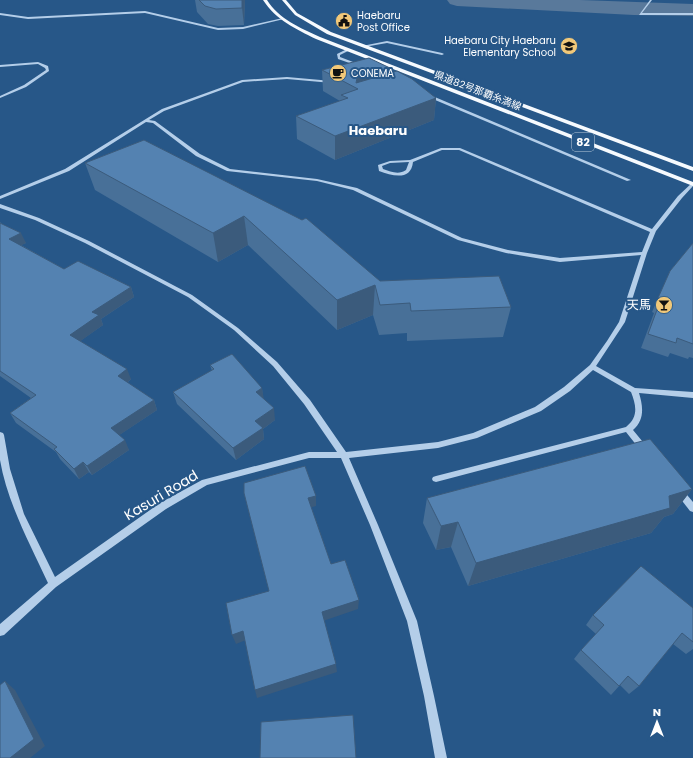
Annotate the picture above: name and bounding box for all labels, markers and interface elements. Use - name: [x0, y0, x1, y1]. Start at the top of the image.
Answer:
- place label: Haebaru Post Office: [357, 8, 410, 35]
- public building icon: Haebaru Post Office: [334, 11, 354, 31]
- place label: Haebaru City Haebaru Elementary School: [444, 33, 556, 60]
- school or university icon: Haebaru City Haebaru Elementary School: [559, 36, 579, 56]
- cafe icon: CONEMA: [328, 63, 348, 83]
- place label: CONEMA: [351, 66, 394, 81]
- street label: 県道82号那覇糸満線: [432, 67, 523, 114]
- district label: Haebaru: [349, 121, 407, 140]
- road number: 82: [572, 133, 594, 151]
- bar icon: 天馬: [654, 295, 674, 315]
- place label: 天馬: [627, 296, 651, 313]
- street label: Kasuri Road: [120, 465, 202, 525]
- north arrow: [637, 702, 677, 742]
- text: N: [653, 704, 661, 720]

